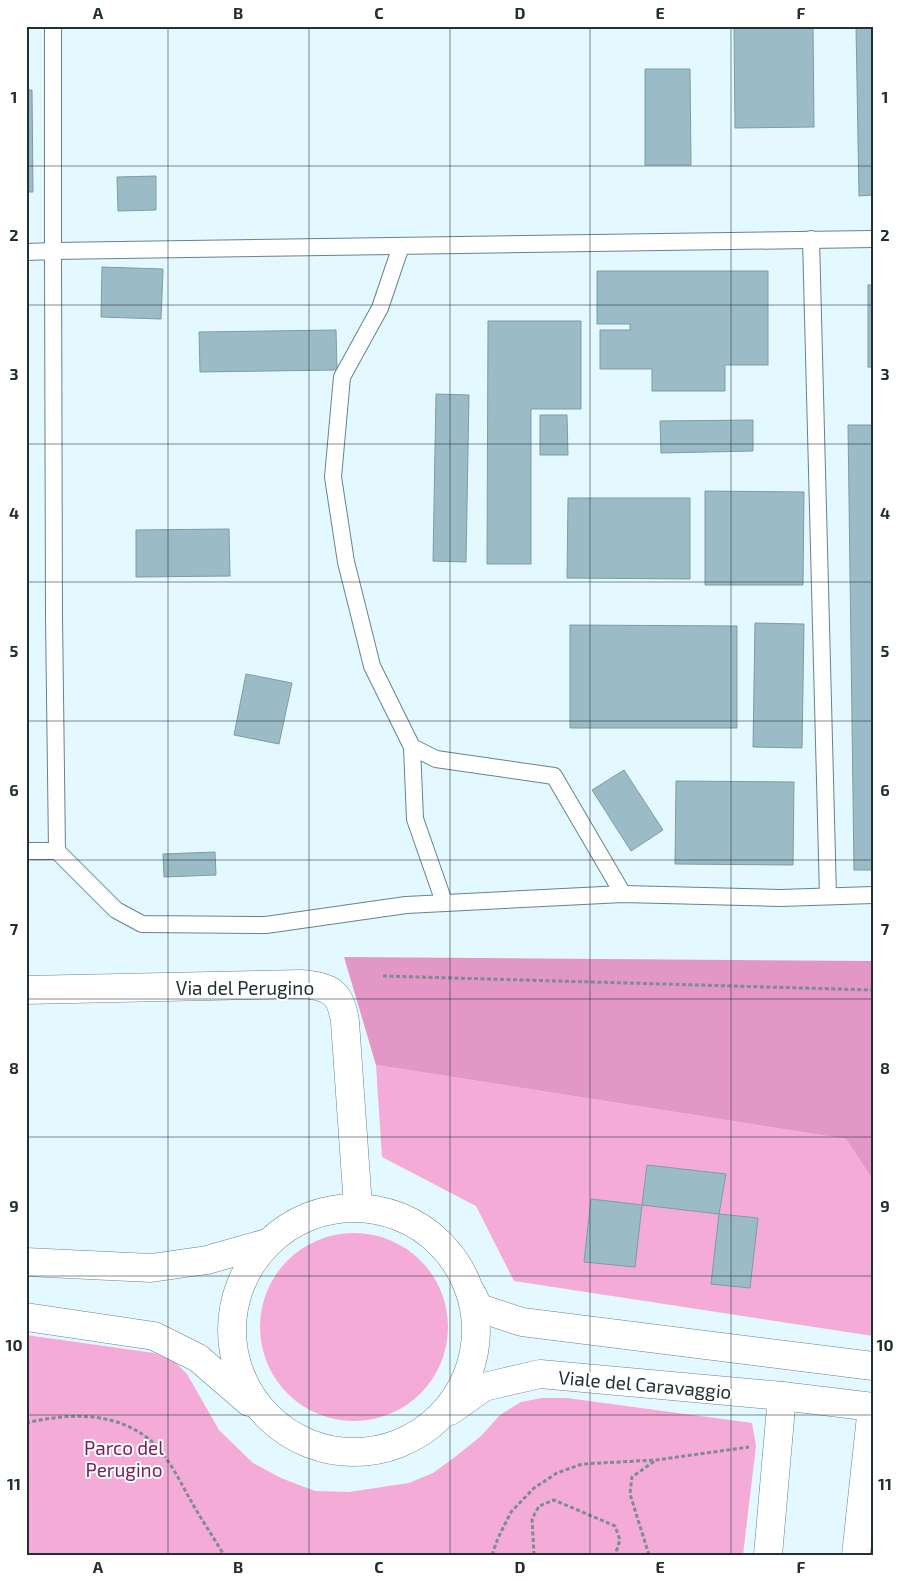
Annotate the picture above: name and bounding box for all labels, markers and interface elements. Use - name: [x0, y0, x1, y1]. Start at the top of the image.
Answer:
- text: A: [93, 3, 104, 22]
- text: B: [233, 3, 243, 22]
- text: C: [374, 3, 384, 22]
- text: D: [515, 3, 526, 22]
- text: E: [655, 3, 665, 22]
- text: F: [797, 3, 806, 22]
- text: 1: [11, 87, 17, 106]
- text: 1: [882, 87, 888, 106]
- text: 2: [9, 225, 19, 244]
- text: 2: [880, 225, 890, 244]
- text: 3: [9, 364, 19, 383]
- text: 3: [880, 364, 890, 383]
- text: 4: [9, 503, 19, 522]
- text: 4: [880, 503, 890, 522]
- text: 5: [10, 641, 19, 660]
- text: 5: [881, 641, 890, 660]
- text: 6: [9, 780, 19, 799]
- text: 6: [880, 780, 890, 799]
- text: 7: [10, 919, 19, 938]
- text: 7: [881, 919, 890, 938]
- street label: Via del Perugino: [176, 976, 314, 999]
- text: 8: [9, 1058, 19, 1077]
- text: 8: [880, 1058, 890, 1077]
- text: 9: [9, 1196, 19, 1215]
- text: 9: [880, 1196, 890, 1215]
- text: 10: [5, 1335, 23, 1354]
- text: 10: [876, 1335, 894, 1354]
- street label: Viale del Caravaggio: [557, 1365, 733, 1403]
- park label: Parco del Perugino: [84, 1436, 164, 1481]
- text: 11: [7, 1474, 21, 1493]
- text: 11: [878, 1474, 892, 1493]
- text: A: [93, 1557, 104, 1576]
- text: B: [233, 1557, 243, 1576]
- text: C: [374, 1557, 384, 1576]
- text: D: [515, 1557, 526, 1576]
- text: E: [655, 1557, 665, 1576]
- text: F: [797, 1557, 806, 1576]

